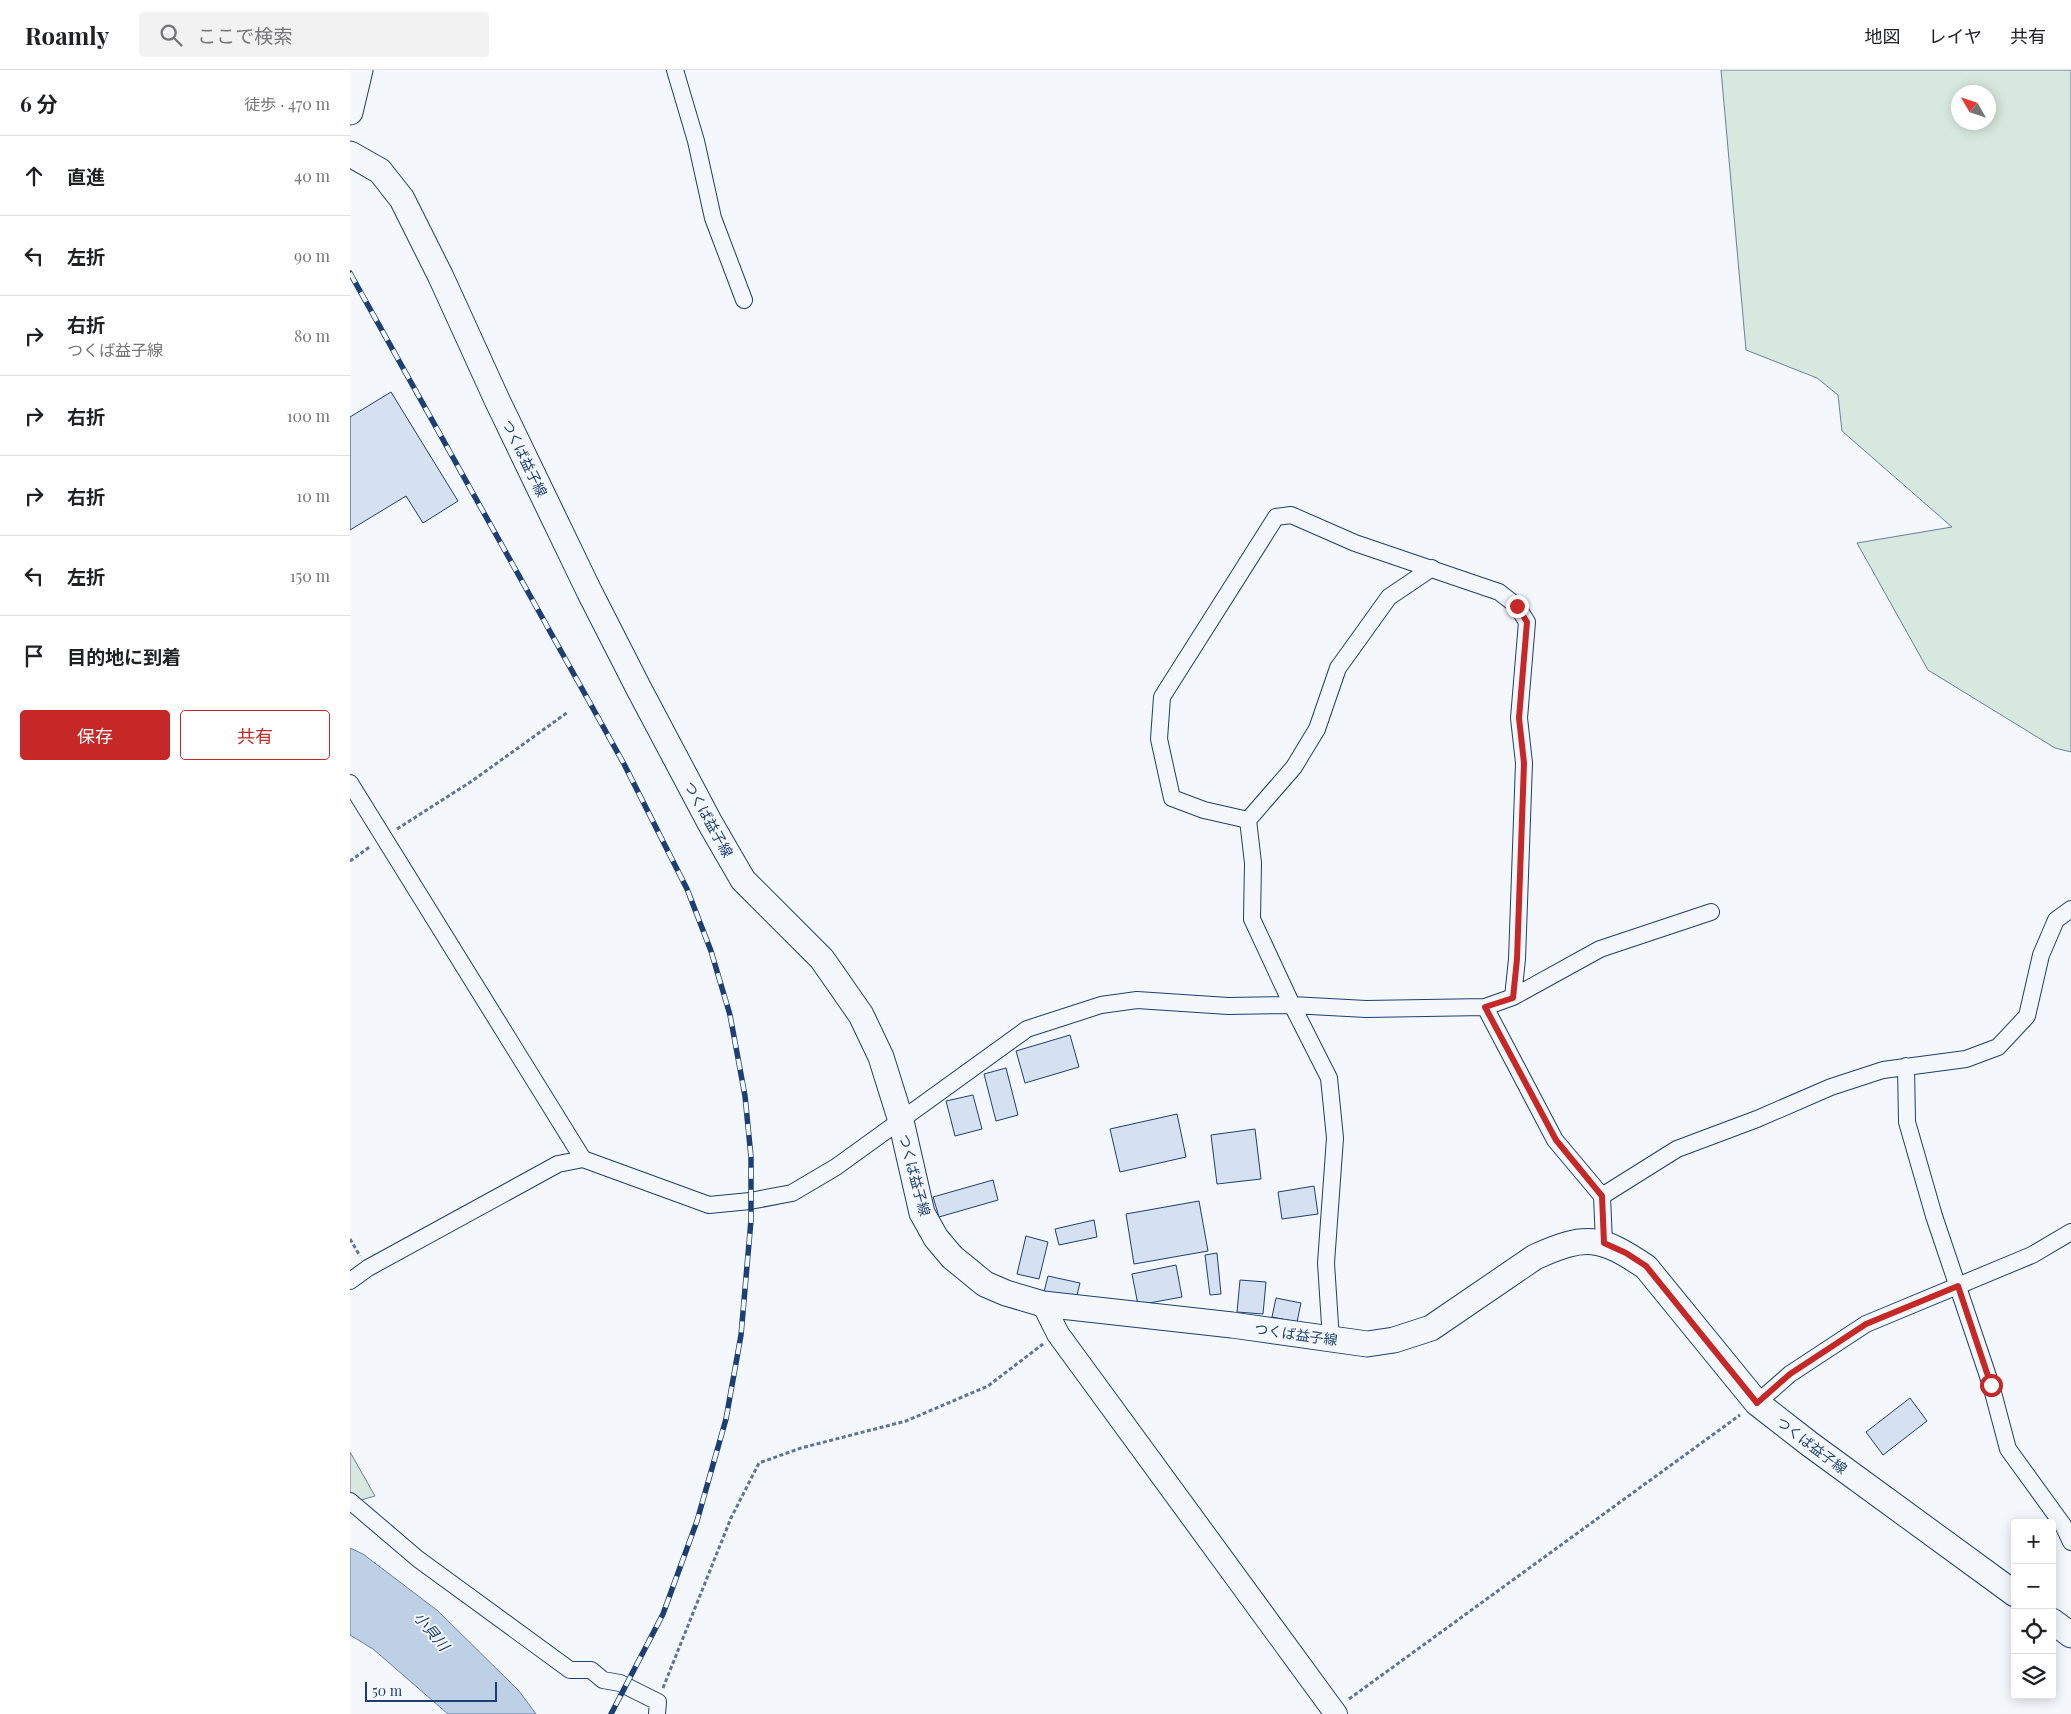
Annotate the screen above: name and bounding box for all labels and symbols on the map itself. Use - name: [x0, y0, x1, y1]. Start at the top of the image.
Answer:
- north arrow: [1951, 85, 1996, 130]
- street label: つくば益子線: [498, 416, 552, 500]
- route end: [1506, 595, 1529, 618]
- street label: つくば益子線: [680, 778, 738, 860]
- street label: つくば益子線: [895, 1132, 935, 1218]
- street label: つくば益子線: [1253, 1319, 1339, 1349]
- route start: [1980, 1374, 2003, 1397]
- street label: つくば益子線: [1773, 1412, 1851, 1478]
- water label: 小貝川: [410, 1607, 455, 1656]
- scale bar: [365, 1679, 498, 1702]

